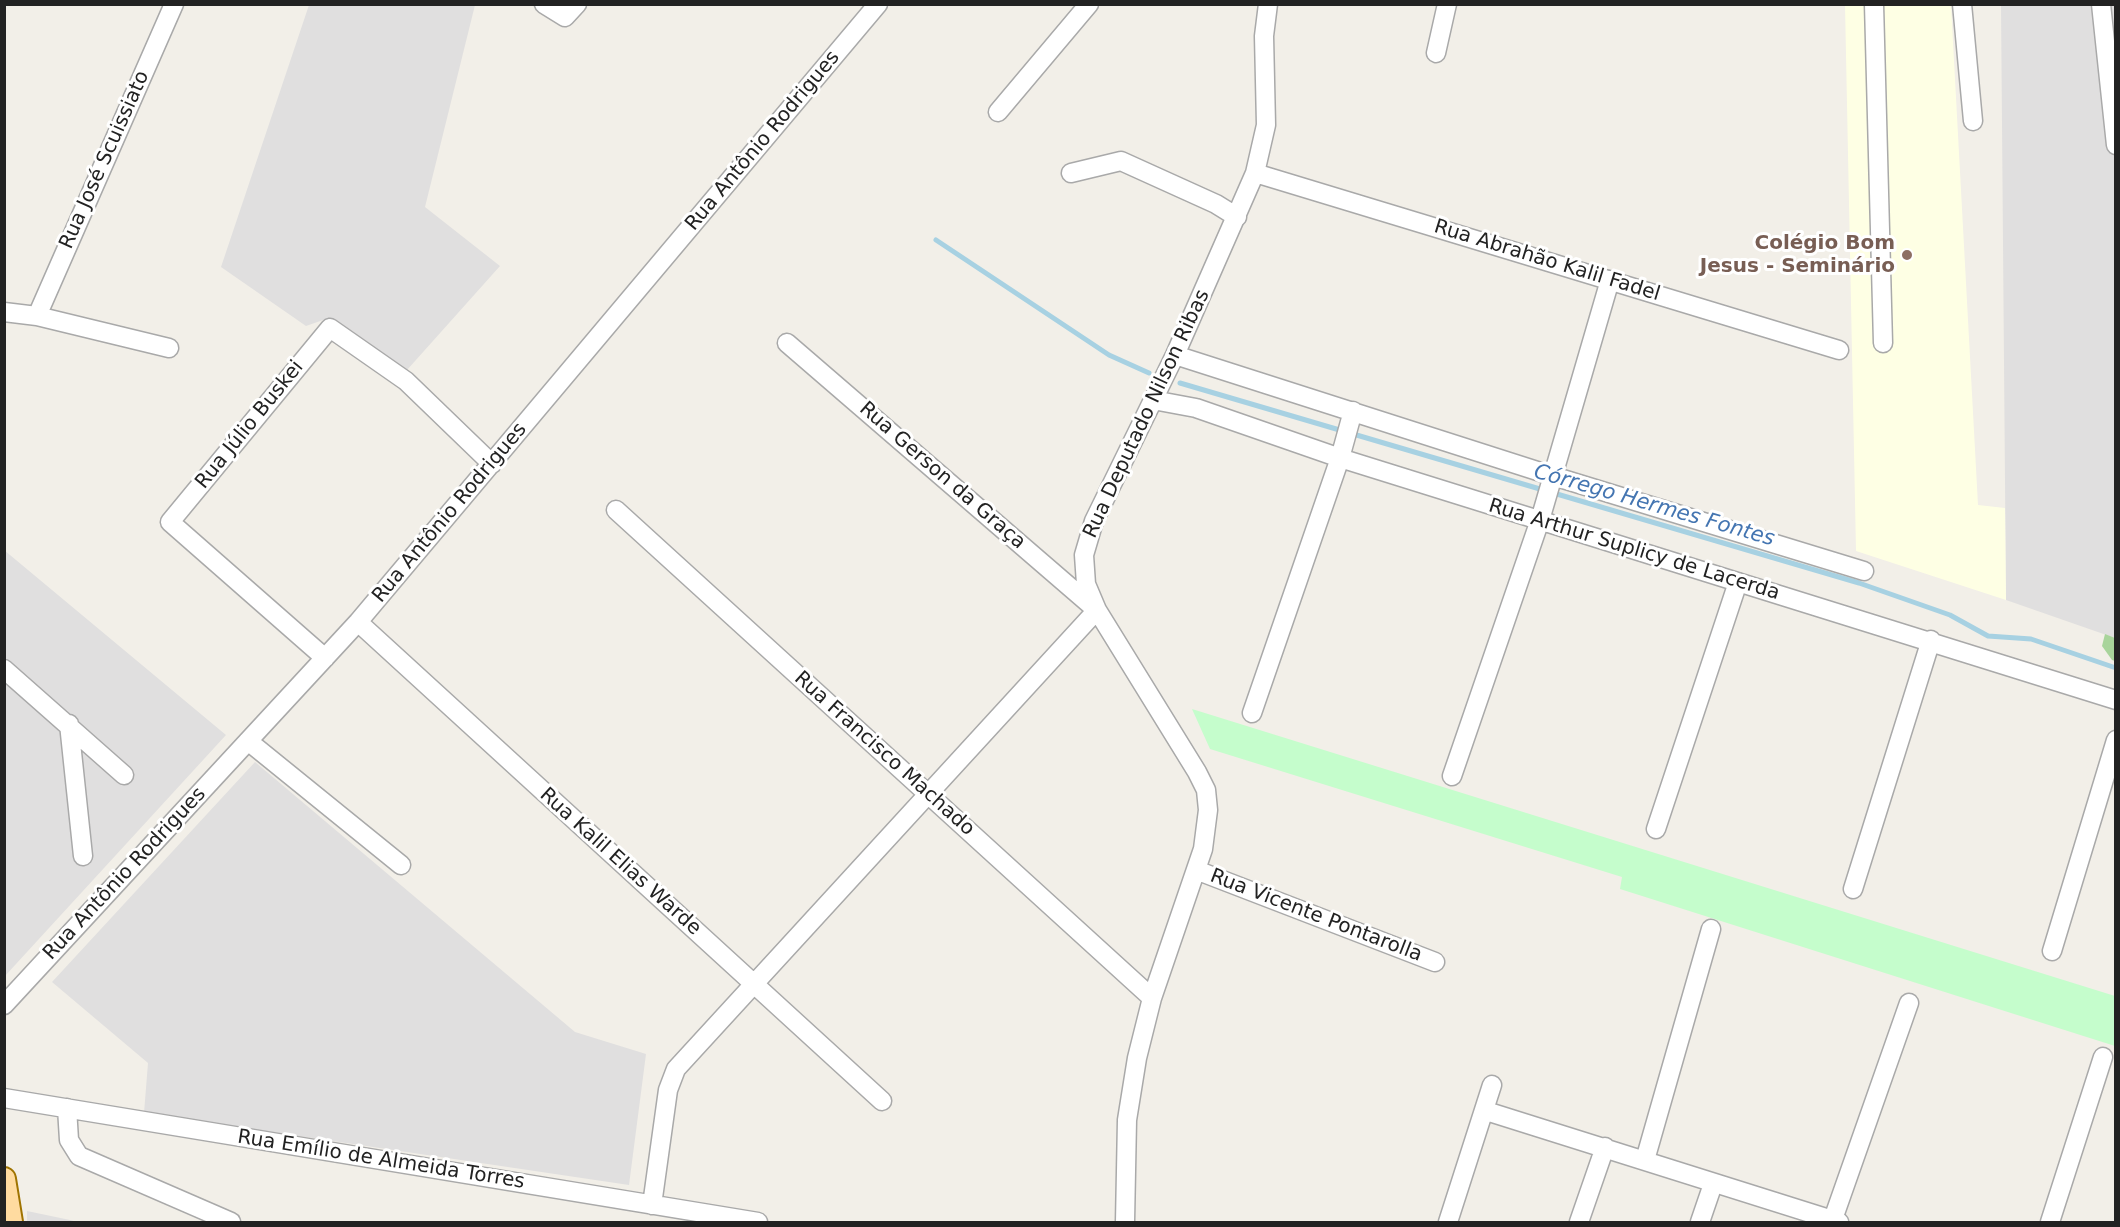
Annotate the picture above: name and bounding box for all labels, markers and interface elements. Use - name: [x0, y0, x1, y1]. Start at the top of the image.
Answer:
- street label: Rua Antônio Rodrigues: [681, 46, 845, 236]
- street label: Rua José Scuissiato: [55, 67, 155, 253]
- street label: Rua Abrahão Kalil Fadel: [1431, 215, 1663, 307]
- place label: Colégio Bom Jesus - Seminário: [1700, 232, 1895, 279]
- marker: Colégio Bom Jesus - Seminário: [1900, 248, 1914, 262]
- street label: Rua Deputado Nilson Ribas: [1079, 286, 1215, 542]
- street label: Rua Júlio Buskei: [191, 356, 309, 494]
- street label: Rua Gerson da Graça: [854, 397, 1030, 555]
- street label: Rua Antônio Rodrigues: [368, 418, 532, 608]
- water label: Córrego Hermes Fontes: [1531, 460, 1777, 552]
- street label: Rua Arthur Suplicy de Lacerda: [1486, 494, 1782, 606]
- street label: Rua Francisco Machado: [789, 667, 979, 841]
- street label: Rua Antônio Rodrigues: [39, 783, 211, 965]
- street label: Rua Kalil Elias Warde: [534, 783, 706, 941]
- street label: Rua Vicente Pontarolla: [1207, 864, 1425, 968]
- street label: Rua Emílio de Almeida Torres: [236, 1125, 526, 1195]

